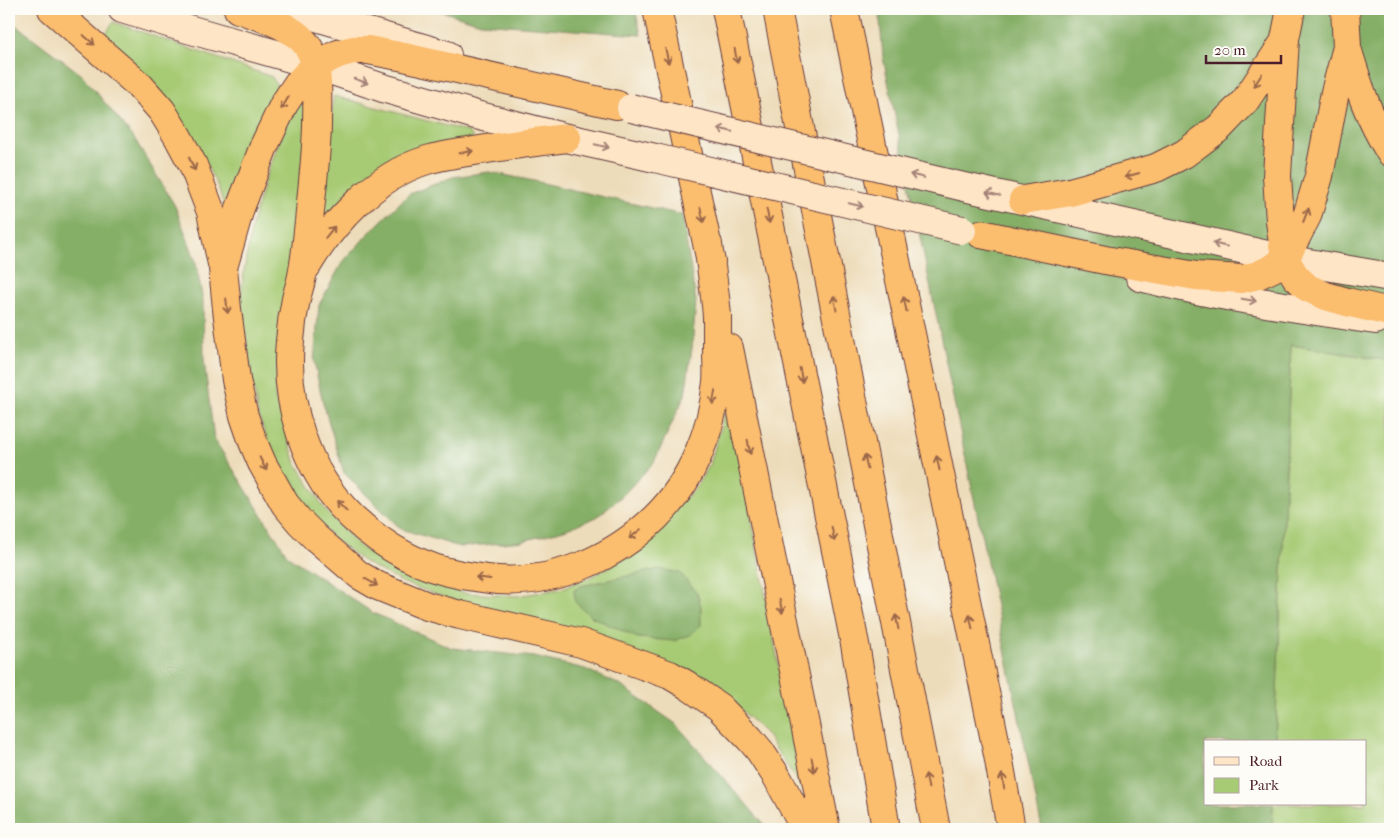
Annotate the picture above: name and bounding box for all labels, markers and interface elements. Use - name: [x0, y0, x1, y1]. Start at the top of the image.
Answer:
- scale bar: [1206, 32, 1282, 64]
- one-way arrow: [82, 35, 95, 46]
- text: 20 m: [1214, 41, 1246, 59]
- one-way arrow: [663, 48, 673, 64]
- one-way arrow: [732, 48, 742, 64]
- one-way arrow: [1253, 73, 1264, 87]
- one-way arrow: [353, 76, 369, 86]
- one-way arrow: [280, 96, 290, 110]
- one-way arrow: [717, 125, 733, 134]
- one-way arrow: [594, 142, 610, 151]
- one-way arrow: [458, 146, 474, 156]
- one-way arrow: [188, 156, 197, 171]
- one-way arrow: [910, 171, 926, 180]
- one-way arrow: [1124, 171, 1140, 180]
- one-way arrow: [986, 188, 1002, 198]
- one-way arrow: [847, 201, 863, 210]
- one-way arrow: [697, 207, 707, 223]
- one-way arrow: [764, 207, 774, 223]
- one-way arrow: [1302, 208, 1311, 223]
- one-way arrow: [325, 226, 336, 239]
- one-way arrow: [1212, 239, 1228, 249]
- one-way arrow: [829, 295, 839, 311]
- one-way arrow: [1241, 295, 1257, 305]
- one-way arrow: [900, 296, 910, 312]
- one-way arrow: [222, 298, 231, 314]
- one-way arrow: [796, 367, 806, 383]
- one-way arrow: [709, 389, 719, 405]
- one-way arrow: [745, 438, 754, 454]
- one-way arrow: [860, 455, 870, 471]
- one-way arrow: [933, 455, 942, 471]
- one-way arrow: [258, 456, 268, 471]
- one-way arrow: [336, 500, 348, 513]
- one-way arrow: [829, 526, 838, 542]
- one-way arrow: [629, 529, 642, 540]
- one-way arrow: [476, 573, 492, 583]
- one-way arrow: [363, 577, 378, 587]
- one-way arrow: [777, 597, 786, 613]
- one-way arrow: [891, 614, 901, 630]
- one-way arrow: [966, 614, 975, 630]
- legend: [1204, 740, 1366, 806]
- text: Road: [1249, 752, 1283, 770]
- one-way arrow: [809, 757, 819, 773]
- one-way arrow: [922, 774, 931, 790]
- one-way arrow: [997, 774, 1007, 790]
- text: Park: [1249, 776, 1279, 794]

